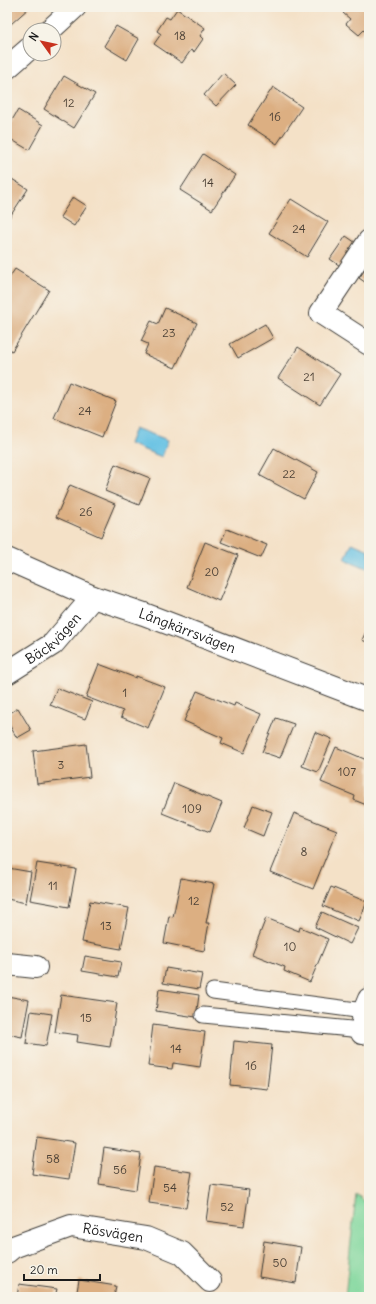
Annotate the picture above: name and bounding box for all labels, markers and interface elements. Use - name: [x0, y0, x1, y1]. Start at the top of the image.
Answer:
- north arrow: [22, 22, 62, 62]
- house number: 18: [174, 28, 186, 43]
- text: N: [26, 30, 42, 44]
- house number: 12: [63, 95, 75, 110]
- house number: 16: [269, 109, 281, 124]
- house number: 14: [202, 175, 214, 190]
- house number: 24: [292, 221, 306, 236]
- house number: 23: [162, 325, 176, 340]
- house number: 21: [303, 369, 315, 384]
- house number: 24: [78, 403, 92, 418]
- house number: 22: [282, 466, 296, 481]
- house number: 26: [79, 504, 93, 519]
- house number: 20: [205, 564, 219, 579]
- street label: Långkärrsvägen: [136, 604, 238, 657]
- street label: Bäckvägen: [22, 609, 85, 668]
- house number: 1: [123, 685, 127, 700]
- house number: 3: [58, 757, 65, 772]
- house number: 107: [338, 764, 356, 779]
- house number: 109: [182, 801, 202, 816]
- house number: 8: [301, 844, 308, 859]
- house number: 11: [48, 878, 58, 893]
- house number: 12: [188, 893, 200, 908]
- house number: 13: [100, 918, 112, 933]
- house number: 10: [284, 939, 296, 954]
- house number: 15: [80, 1010, 92, 1025]
- house number: 14: [170, 1041, 182, 1056]
- house number: 16: [245, 1058, 257, 1073]
- house number: 58: [46, 1151, 60, 1166]
- house number: 56: [113, 1162, 127, 1177]
- house number: 54: [163, 1180, 177, 1195]
- house number: 52: [220, 1199, 234, 1214]
- street label: Rösvägen: [81, 1219, 145, 1246]
- house number: 50: [273, 1255, 288, 1270]
- scale bar: [24, 1256, 100, 1282]
- text: 20 m: [30, 1262, 58, 1277]

